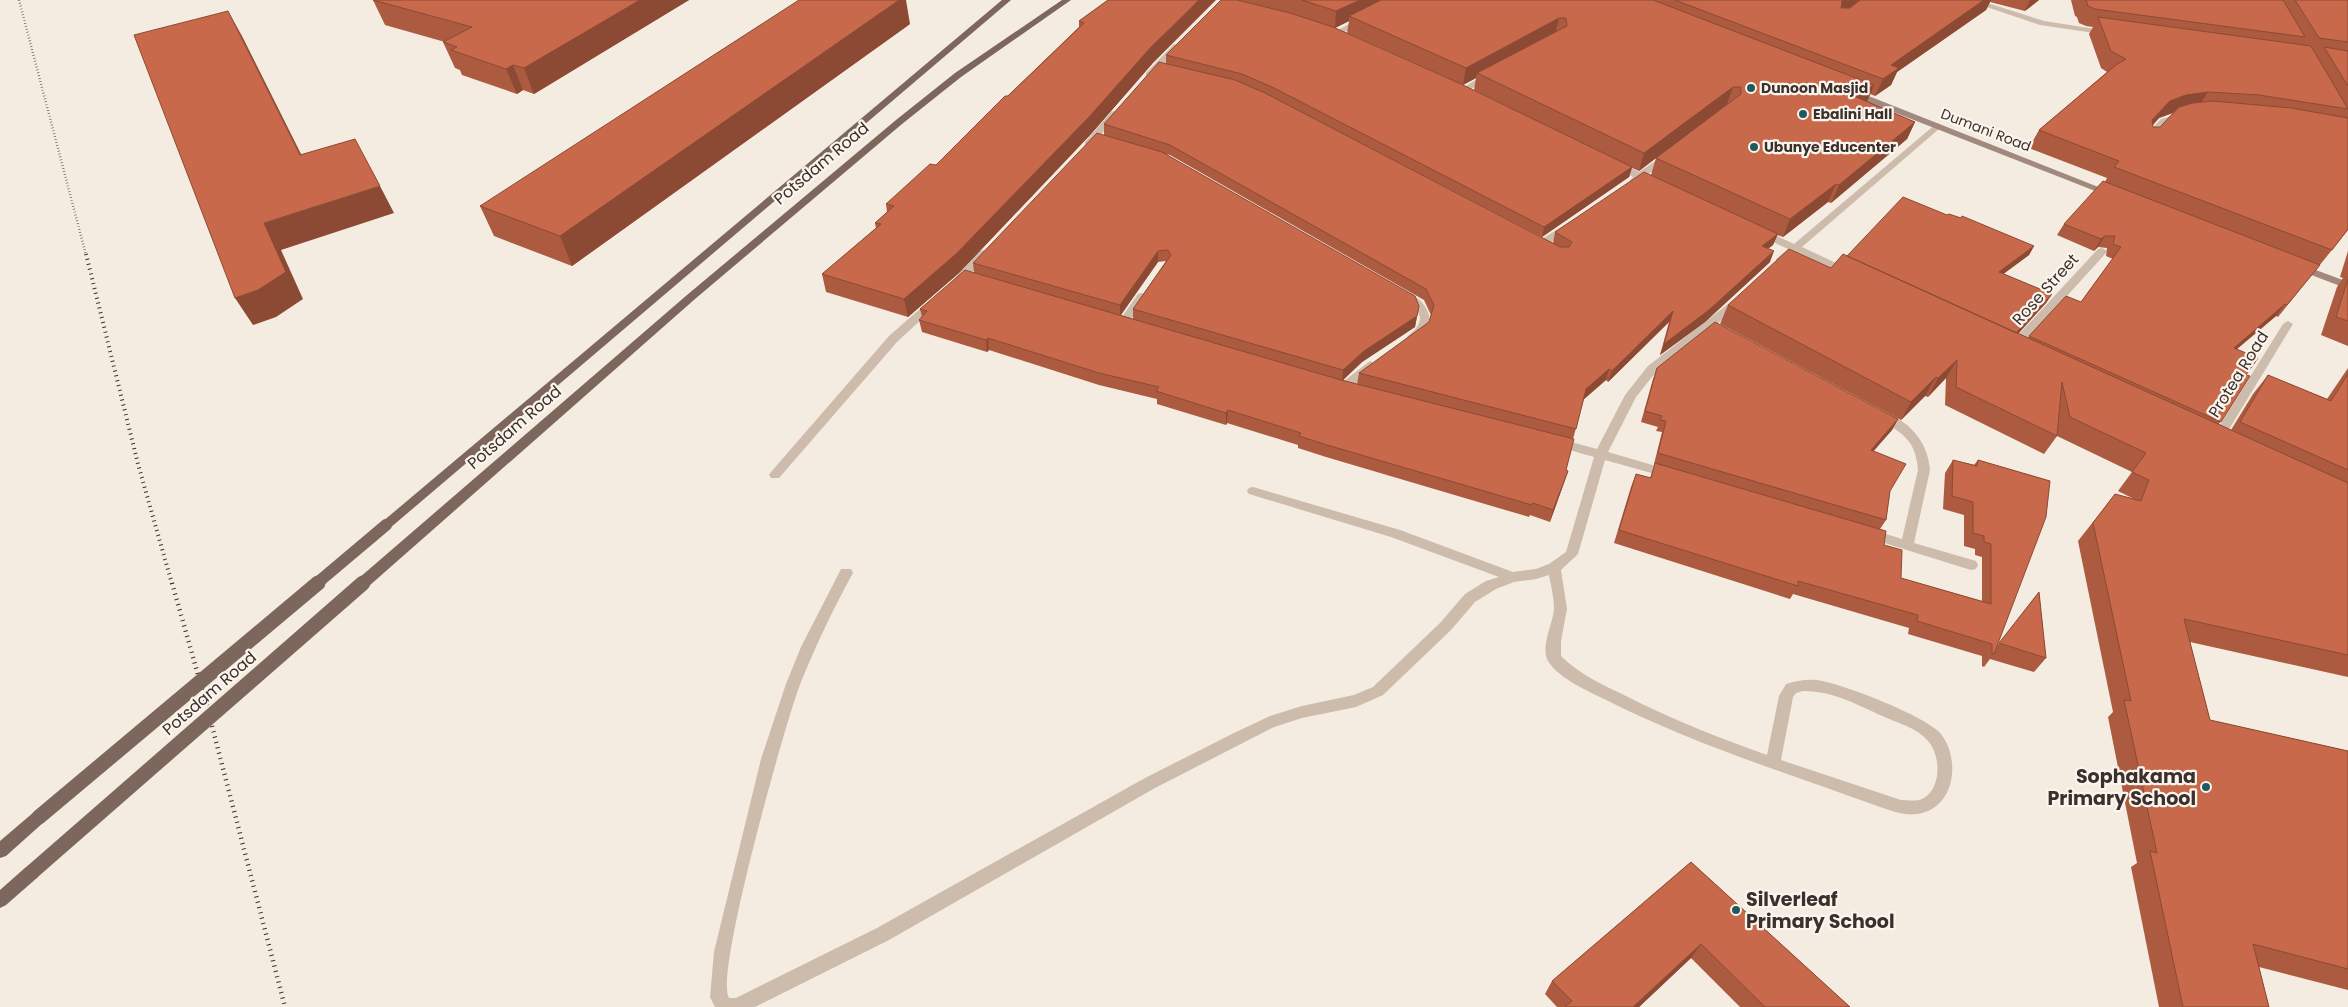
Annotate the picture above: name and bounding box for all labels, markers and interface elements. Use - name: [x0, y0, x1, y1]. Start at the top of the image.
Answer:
- place label: Dunoon Masjid: [1761, 78, 1868, 98]
- marker: Dunoon Masjid: [1745, 82, 1757, 94]
- place label: Ebalini Hall: [1813, 104, 1892, 124]
- street label: Dumani Road: [1938, 104, 2034, 156]
- marker: Ebalini Hall: [1797, 108, 1809, 120]
- street label: Potsdam Road: [769, 117, 874, 210]
- place label: Ubunye Educenter: [1764, 137, 1896, 157]
- marker: Ubunye Educenter: [1748, 141, 1760, 153]
- street label: Rose Street: [2007, 248, 2084, 330]
- street label: Protea Road: [2203, 327, 2274, 422]
- street label: Potsdam Road: [462, 380, 566, 475]
- street label: Potsdam Road: [157, 646, 261, 741]
- place label: Sophakama Primary School: [2047, 763, 2196, 812]
- marker: Sophakama Primary School: [2200, 781, 2212, 793]
- place label: Silverleaf Primary School: [1746, 886, 1895, 935]
- marker: Silverleaf Primary School: [1730, 904, 1742, 916]

